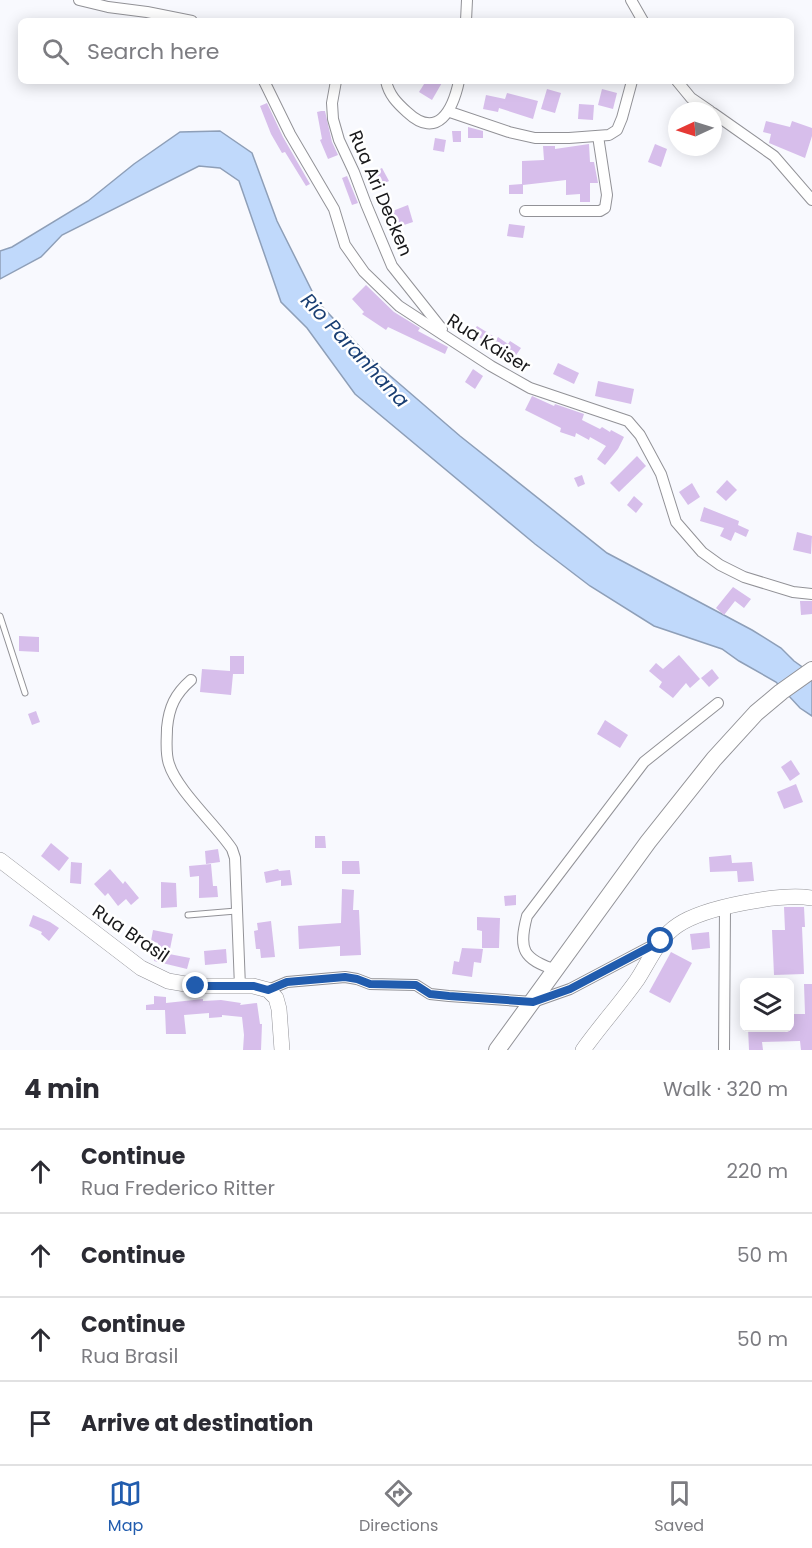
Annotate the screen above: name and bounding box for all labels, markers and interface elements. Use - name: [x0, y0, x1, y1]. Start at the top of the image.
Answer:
- search box: [18, 18, 794, 84]
- icon: search: [39, 35, 72, 68]
- text: Search here: [87, 36, 220, 67]
- north arrow: [668, 102, 722, 156]
- street label: Rua Ari Decken: [343, 126, 419, 260]
- water label: Rio Paranhana: [295, 287, 415, 413]
- street label: Rua Kaiser: [442, 307, 536, 379]
- street label: Rua Brasil: [88, 898, 174, 968]
- route start: [647, 927, 673, 953]
- route end: [182, 972, 208, 998]
- map controls: [740, 978, 794, 1032]
- button: layers: [740, 978, 794, 1032]
- text: 4 min: [24, 1071, 100, 1107]
- text: Walk · 320 m: [663, 1075, 788, 1103]
- text: Continue: [81, 1141, 185, 1172]
- icon: ahead: [24, 1155, 57, 1188]
- text: 220 m: [727, 1157, 788, 1185]
- text: Rua Frederico Ritter: [81, 1174, 275, 1202]
- icon: ahead: [24, 1239, 57, 1272]
- text: Continue: [81, 1240, 185, 1271]
- text: 50 m: [737, 1241, 788, 1269]
- text: Continue: [81, 1309, 185, 1340]
- icon: ahead: [24, 1323, 57, 1356]
- text: 50 m: [737, 1325, 788, 1353]
- text: Rua Brasil: [81, 1342, 178, 1370]
- icon: arrive: [24, 1407, 57, 1440]
- text: Arrive at destination: [81, 1408, 313, 1439]
- tab: Map: [108, 1477, 143, 1538]
- tab: Directions: [359, 1477, 438, 1538]
- tab: Saved: [654, 1477, 704, 1538]

